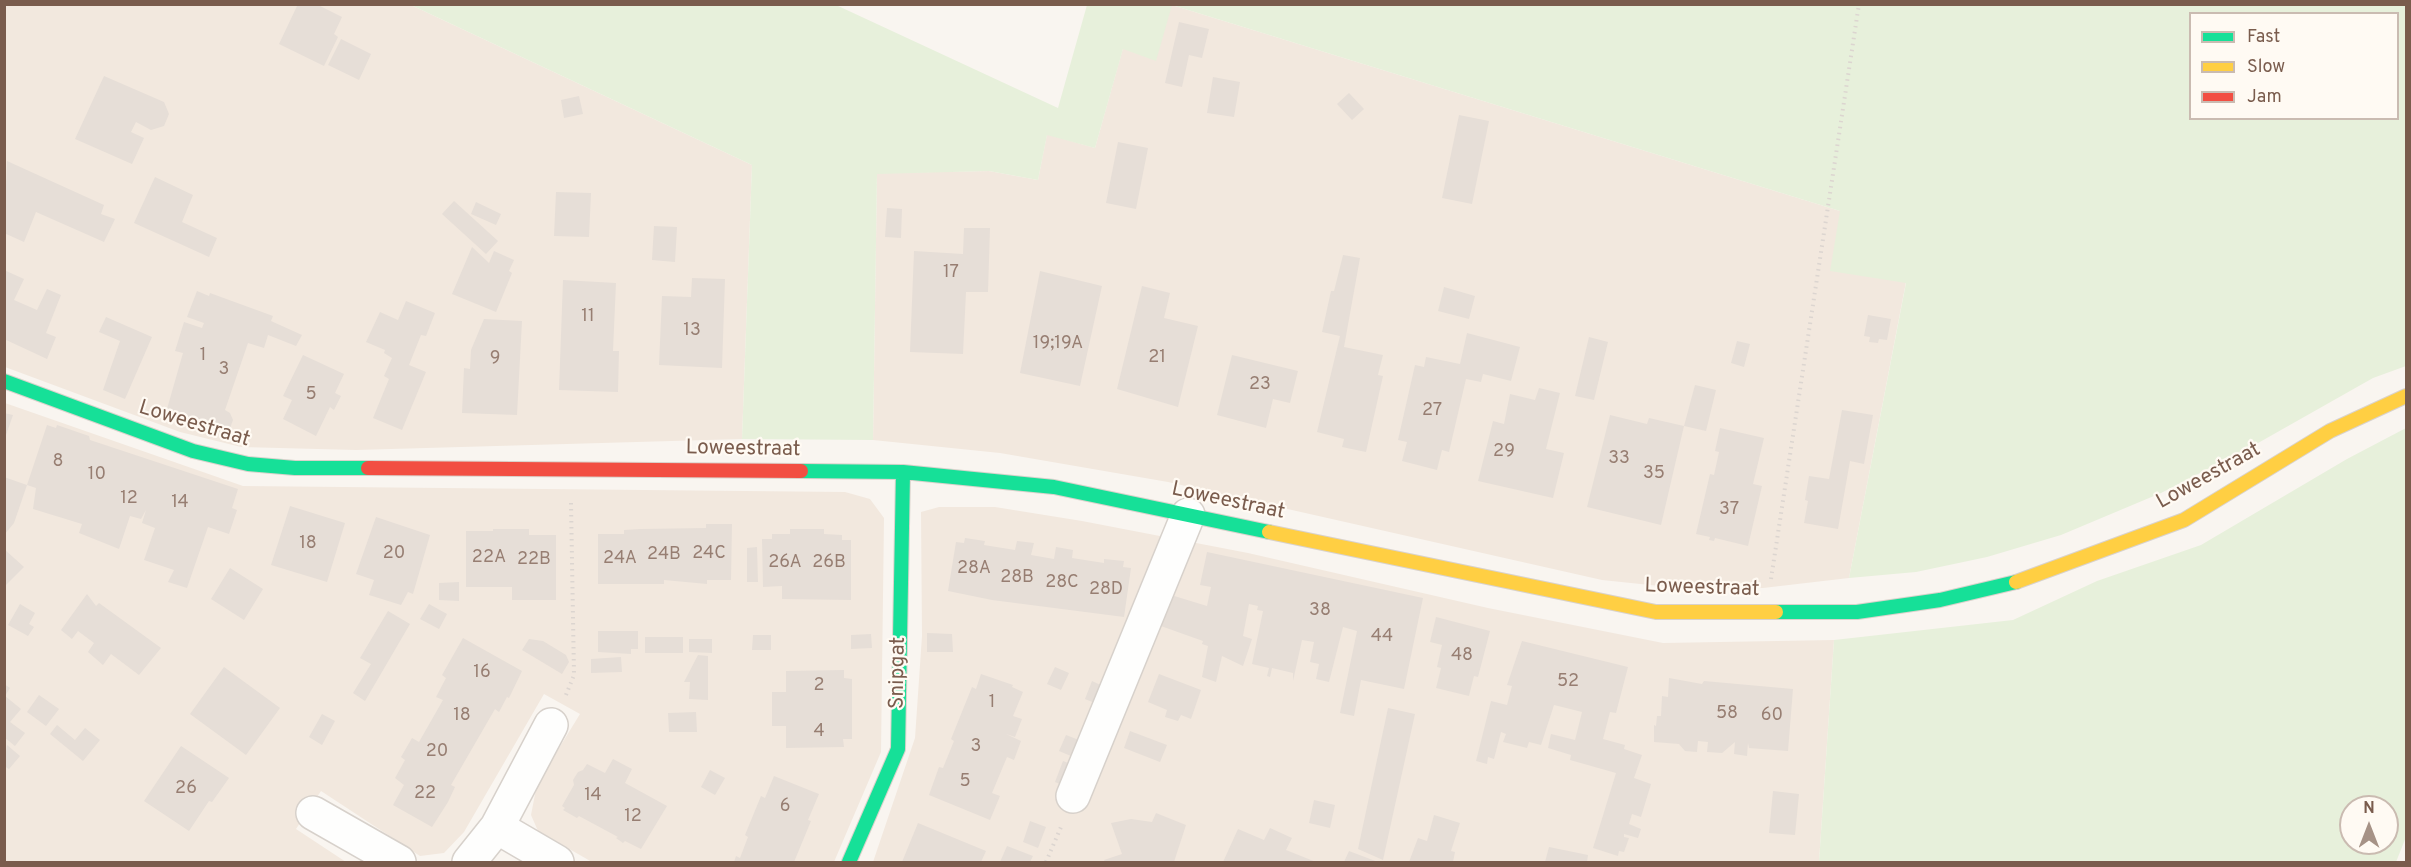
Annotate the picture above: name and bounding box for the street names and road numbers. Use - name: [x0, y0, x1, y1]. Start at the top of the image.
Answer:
- street label: Loweestraat: [135, 396, 253, 454]
- street label: Loweestraat: [685, 436, 801, 464]
- street label: Loweestraat: [2153, 438, 2265, 516]
- street label: Loweestraat: [1169, 478, 1287, 526]
- street label: Loweestraat: [1644, 574, 1760, 604]
- street label: Snipgat: [886, 636, 912, 710]

